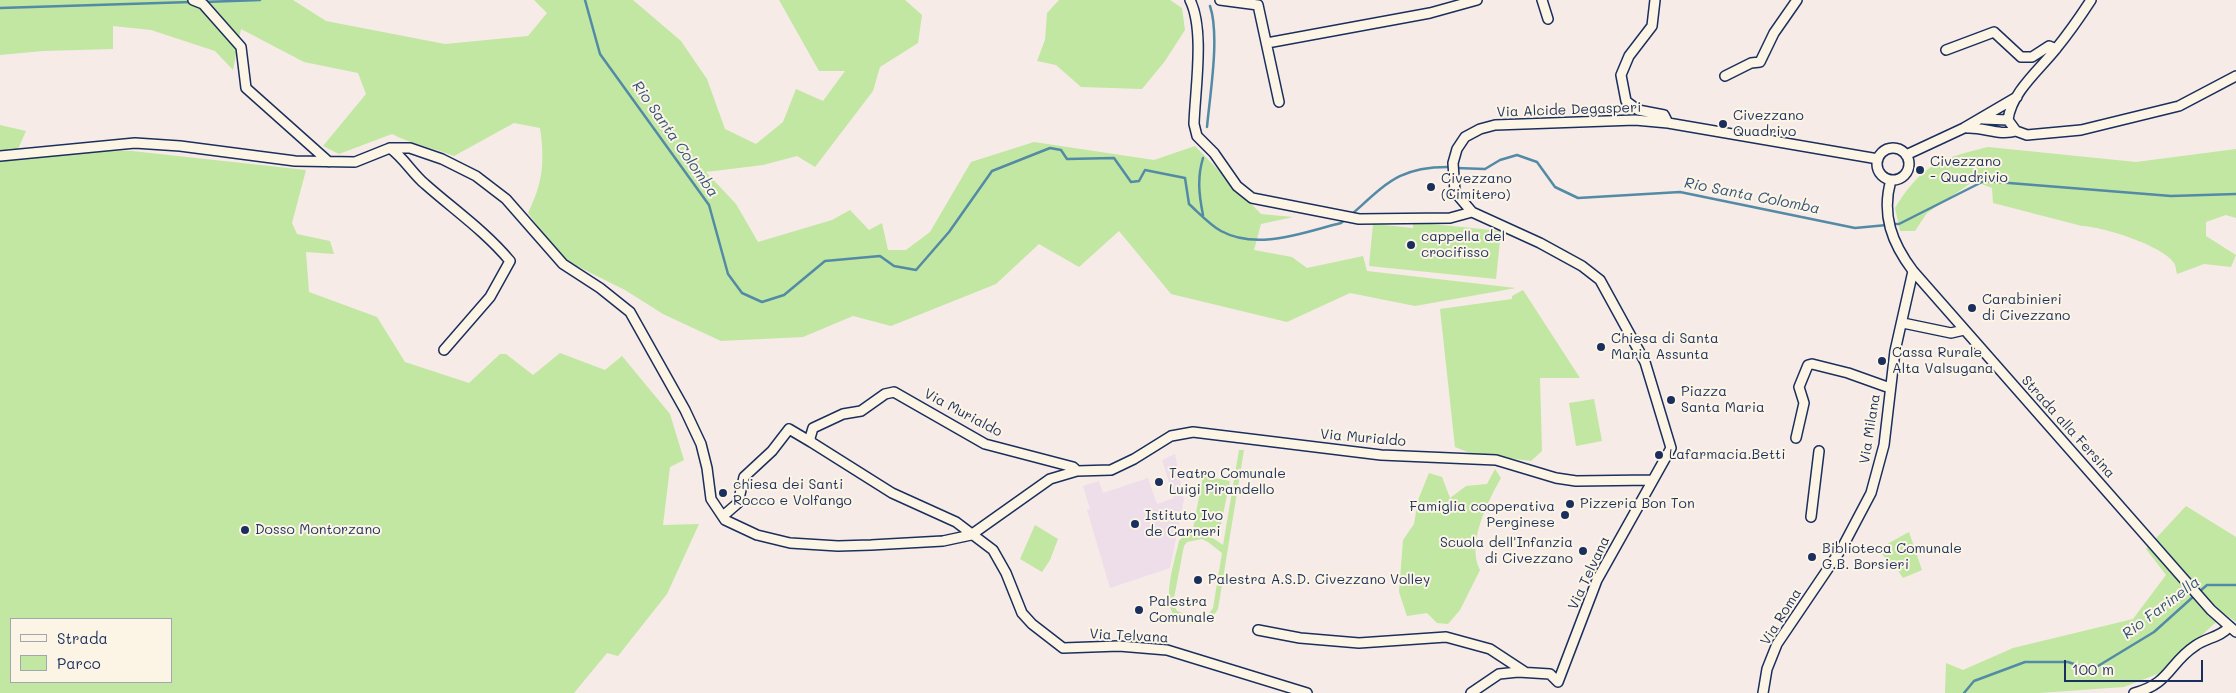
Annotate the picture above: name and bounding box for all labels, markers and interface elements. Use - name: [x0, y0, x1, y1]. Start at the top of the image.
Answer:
- water label: Rio Santa Colomba: [628, 77, 722, 201]
- street label: Via Alcide Degasperi: [1496, 99, 1642, 121]
- place label: Civezzano Quadrivo: [1733, 108, 1804, 140]
- marker: Civezzano Quadrivo: [1717, 118, 1729, 130]
- place label: Civezzano - Quadrivio: [1930, 154, 2008, 186]
- marker: Civezzano - Quadrivio: [1914, 164, 1926, 176]
- place label: Civezzano (Cimitero): [1441, 171, 1512, 203]
- water label: Rio Santa Colomba: [1683, 174, 1821, 218]
- marker: Civezzano (Cimitero): [1425, 181, 1437, 193]
- place label: cappella del crocifisso: [1421, 229, 1505, 262]
- marker: cappella del crocifisso: [1405, 239, 1417, 251]
- place label: Carabinieri di Civezzano: [1982, 292, 2070, 324]
- marker: Carabinieri di Civezzano: [1966, 302, 1978, 314]
- place label: Chiesa di Santa Maria Assunta: [1611, 331, 1719, 364]
- marker: Chiesa di Santa Maria Assunta: [1595, 341, 1607, 353]
- place label: Cassa Rurale Alta Valsugana: [1892, 345, 1994, 378]
- marker: Cassa Rurale Alta Valsugana: [1876, 355, 1888, 367]
- street label: Strada alla Fersina: [2018, 372, 2118, 482]
- place label: Piazza Santa Maria: [1681, 384, 1765, 417]
- street label: Via Murialdo: [921, 385, 1005, 441]
- street label: Via Milana: [1856, 393, 1884, 465]
- marker: Piazza Santa Maria: [1665, 394, 1677, 406]
- street label: Via Murialdo: [1319, 426, 1407, 450]
- place label: Lafarmacia.Betti: [1669, 447, 1786, 463]
- marker: Lafarmacia.Betti: [1653, 449, 1665, 461]
- place label: Teatro Comunale Luigi Pirandello: [1169, 466, 1286, 498]
- marker: Teatro Comunale Luigi Pirandello: [1153, 476, 1165, 488]
- place label: chiesa dei Santi Rocco e Volfango: [733, 477, 852, 510]
- marker: chiesa dei Santi Rocco e Volfango: [717, 487, 729, 499]
- place label: Pizzeria Bon Ton: [1580, 496, 1695, 512]
- marker: Pizzeria Bon Ton: [1564, 498, 1576, 510]
- place label: Famiglia cooperativa Perginese: [1409, 499, 1555, 532]
- place label: Istituto Ivo de Carneri: [1145, 508, 1223, 540]
- marker: Famiglia cooperativa Perginese: [1559, 509, 1571, 521]
- marker: Istituto Ivo de Carneri: [1129, 518, 1141, 530]
- place label: Dosso Montorzano: [255, 522, 381, 538]
- marker: Dosso Montorzano: [239, 524, 251, 536]
- street label: Via Telvana: [1565, 534, 1613, 612]
- place label: Scuola dell'Infanzia di Civezzano: [1440, 535, 1573, 568]
- place label: Biblioteca Comunale G.B. Borsieri: [1822, 541, 1962, 574]
- marker: Scuola dell'Infanzia di Civezzano: [1577, 545, 1589, 557]
- marker: Biblioteca Comunale G.B. Borsieri: [1806, 551, 1818, 563]
- place label: Palestra A.S.D. Civezzano Volley: [1208, 572, 1430, 588]
- water label: Rio Farinella: [2119, 573, 2203, 643]
- marker: Palestra A.S.D. Civezzano Volley: [1192, 574, 1204, 586]
- street label: Via Roma: [1757, 586, 1805, 648]
- place label: Palestra Comunale: [1149, 594, 1215, 626]
- marker: Palestra Comunale: [1133, 604, 1145, 616]
- legend: [10, 618, 172, 683]
- street label: Via Telvana: [1089, 626, 1169, 646]
- text: Strada: [57, 628, 108, 648]
- scale bar: [2066, 650, 2205, 682]
- text: Parco: [57, 653, 101, 673]
- text: 100 m: [2072, 659, 2114, 679]

